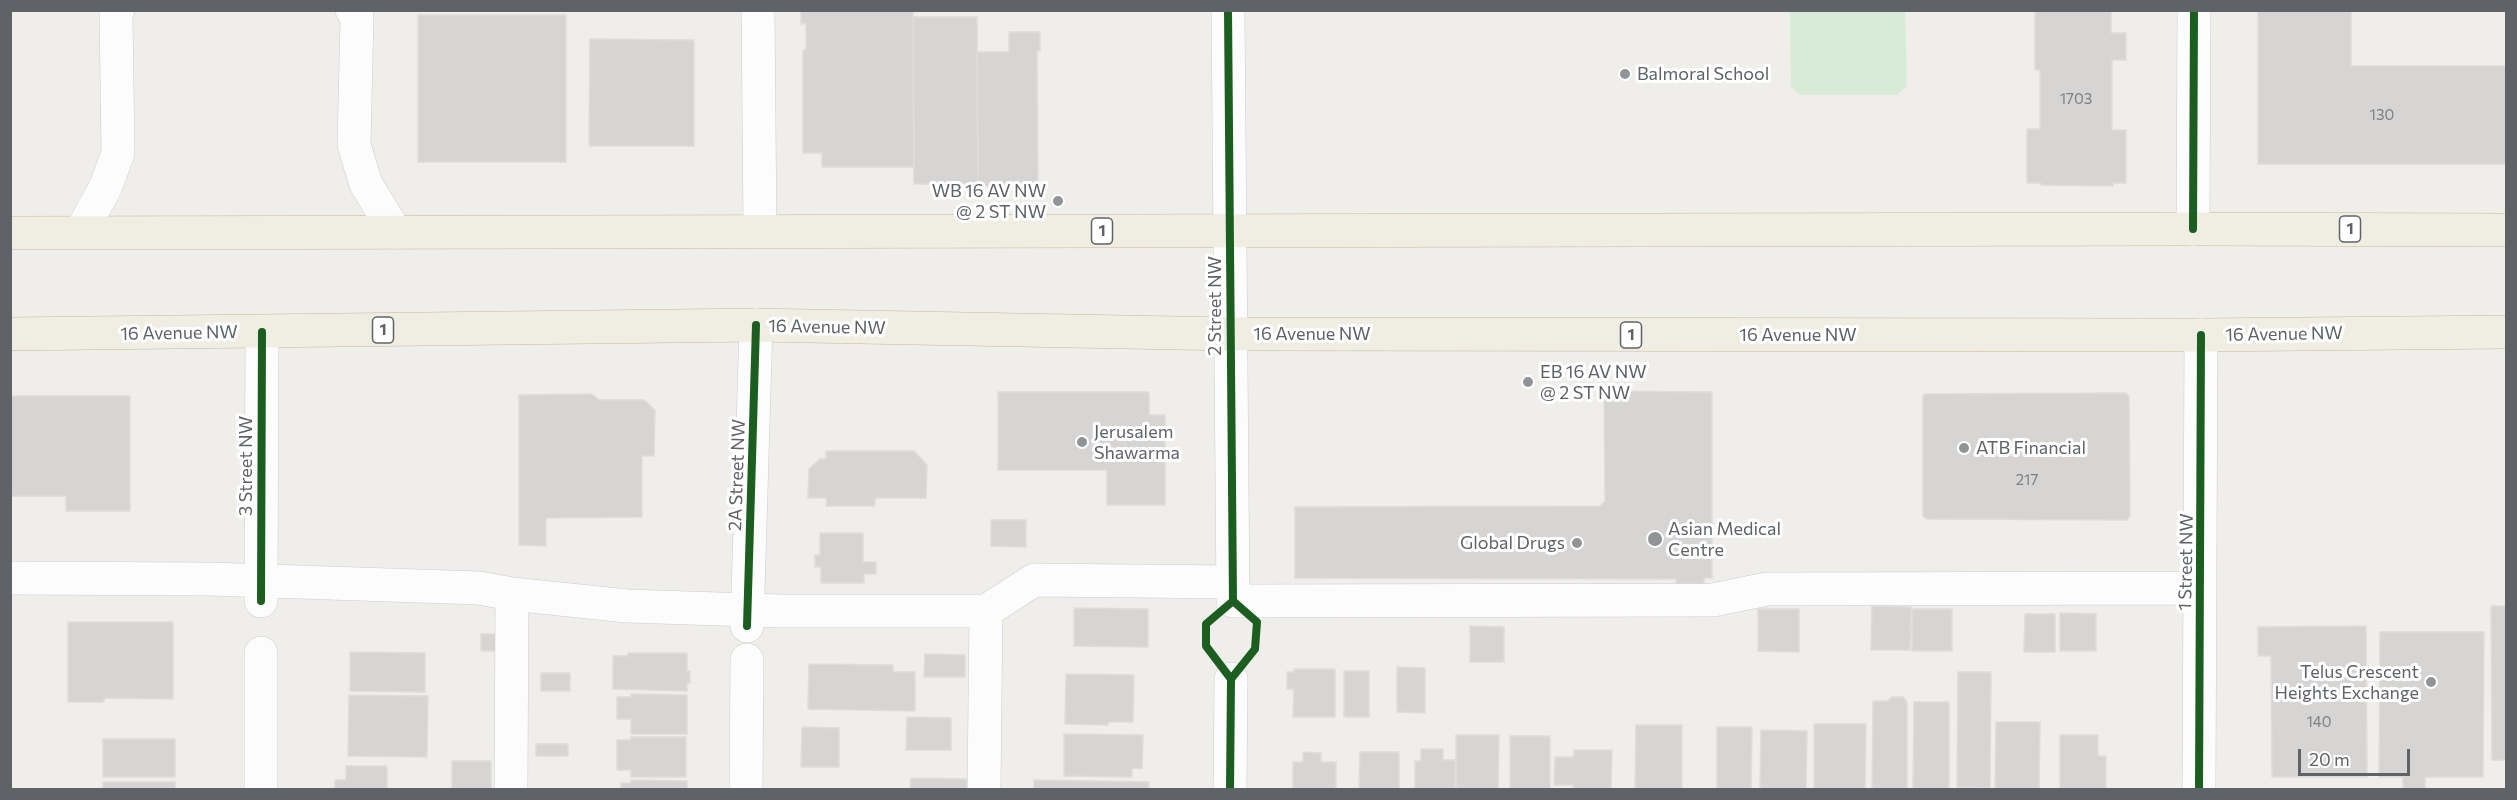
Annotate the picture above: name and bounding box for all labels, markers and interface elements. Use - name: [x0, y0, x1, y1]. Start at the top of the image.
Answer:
- place label: Balmoral School: [1637, 63, 1769, 85]
- marker: Balmoral School: [1618, 67, 1632, 81]
- house number: 1703: [2060, 90, 2092, 108]
- house number: 130: [2370, 106, 2394, 124]
- place label: WB 16 AV NW @ 2 ST NW: [932, 180, 1046, 222]
- marker: WB 16 AV NW @ 2 ST NW: [1051, 194, 1065, 208]
- road number: 1: [2340, 216, 2360, 242]
- road number: 1: [1092, 218, 1112, 244]
- street label: 2 Street NW: [1204, 256, 1226, 356]
- street label: 16 Avenue NW: [768, 315, 886, 339]
- road number: 1: [372, 317, 394, 343]
- street label: 16 Avenue NW: [120, 321, 238, 345]
- road number: 1: [1620, 322, 1642, 348]
- street label: 16 Avenue NW: [2225, 322, 2343, 346]
- street label: 16 Avenue NW: [1253, 323, 1371, 345]
- street label: 16 Avenue NW: [1739, 324, 1857, 346]
- place label: EB 16 AV NW @ 2 ST NW: [1540, 361, 1647, 404]
- marker: EB 16 AV NW @ 2 ST NW: [1521, 375, 1535, 389]
- street label: 3 Street NW: [235, 416, 257, 516]
- street label: 2A Street NW: [724, 419, 750, 531]
- place label: Jerusalem Shawarma: [1094, 421, 1180, 464]
- marker: Jerusalem Shawarma: [1075, 435, 1089, 449]
- place label: ATB Financial: [1976, 437, 2086, 459]
- marker: ATB Financial: [1957, 441, 1971, 455]
- house number: 217: [2016, 471, 2038, 489]
- street label: 1 Street NW: [2174, 513, 2198, 611]
- place label: Asian Medical Centre: [1668, 518, 1781, 560]
- marker: Asian Medical Centre: [1646, 530, 1664, 548]
- place label: Global Drugs: [1460, 532, 1565, 554]
- marker: Global Drugs: [1570, 536, 1584, 550]
- place label: Telus Crescent Heights Exchange: [2274, 661, 2419, 704]
- marker: Telus Crescent Heights Exchange: [2424, 675, 2438, 689]
- house number: 140: [2306, 713, 2332, 731]
- scale bar: [2301, 737, 2414, 775]
- text: 20 m: [2309, 748, 2350, 770]

